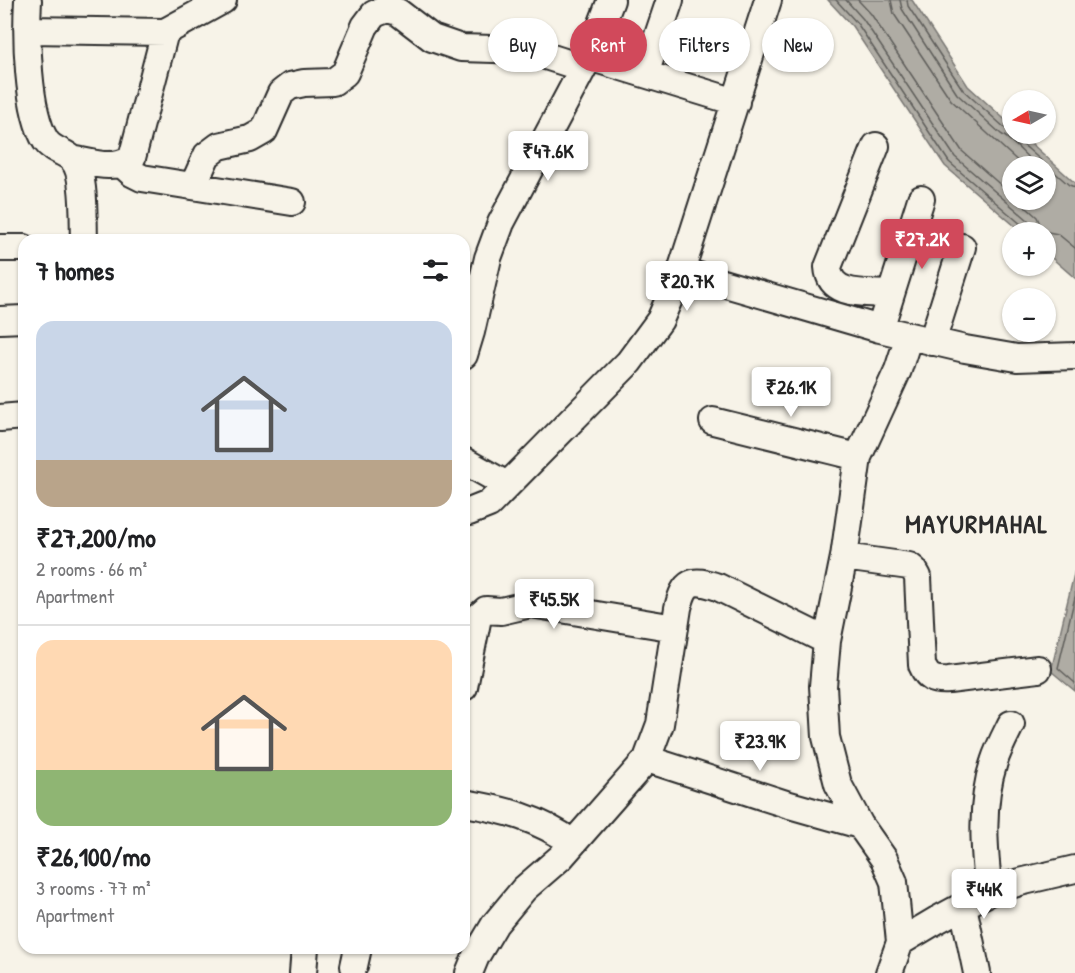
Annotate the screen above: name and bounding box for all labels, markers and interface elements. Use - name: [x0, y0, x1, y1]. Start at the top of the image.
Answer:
- chip: Buy: [488, 18, 558, 72]
- chip: Rent: [570, 18, 647, 72]
- chip: Filters: [659, 18, 750, 72]
- chip: New: [762, 18, 834, 72]
- north arrow: [1002, 90, 1056, 144]
- map controls: [1002, 90, 1056, 342]
- pin: ₹47.6K: [499, 131, 597, 182]
- text: ₹47.6K: [522, 137, 574, 164]
- button: layers: [1002, 156, 1056, 210]
- pin: ₹27.2K: [873, 219, 971, 270]
- button: +: [1002, 222, 1056, 276]
- text: ₹27.2K: [895, 225, 949, 252]
- text: 7 homes: [36, 253, 114, 288]
- icon: filters: [419, 254, 452, 287]
- pin: ₹20.7K: [638, 261, 736, 312]
- text: ₹20.7K: [660, 267, 714, 294]
- button: −: [1002, 288, 1056, 342]
- icon: home: [190, 360, 298, 468]
- pin: ₹26.1K: [742, 367, 840, 418]
- text: ₹26.1K: [766, 373, 816, 400]
- district label: MAYURMAHAL: [905, 506, 1049, 541]
- text: ₹27,200/mo: [36, 520, 156, 555]
- text: 2 rooms · 66 m²: [36, 555, 147, 582]
- pin: ₹45.5K: [505, 579, 603, 630]
- text: Apartment: [36, 582, 114, 609]
- text: ₹45.5K: [529, 585, 579, 612]
- icon: home: [190, 679, 298, 787]
- pin: ₹23.9K: [711, 721, 809, 772]
- text: ₹23.9K: [734, 727, 786, 754]
- text: ₹26,100/mo: [36, 839, 151, 874]
- pin: ₹44K: [948, 869, 1020, 920]
- text: 3 rooms · 77 m²: [36, 874, 150, 901]
- text: ₹44K: [966, 875, 1002, 902]
- text: Apartment: [36, 901, 114, 928]

